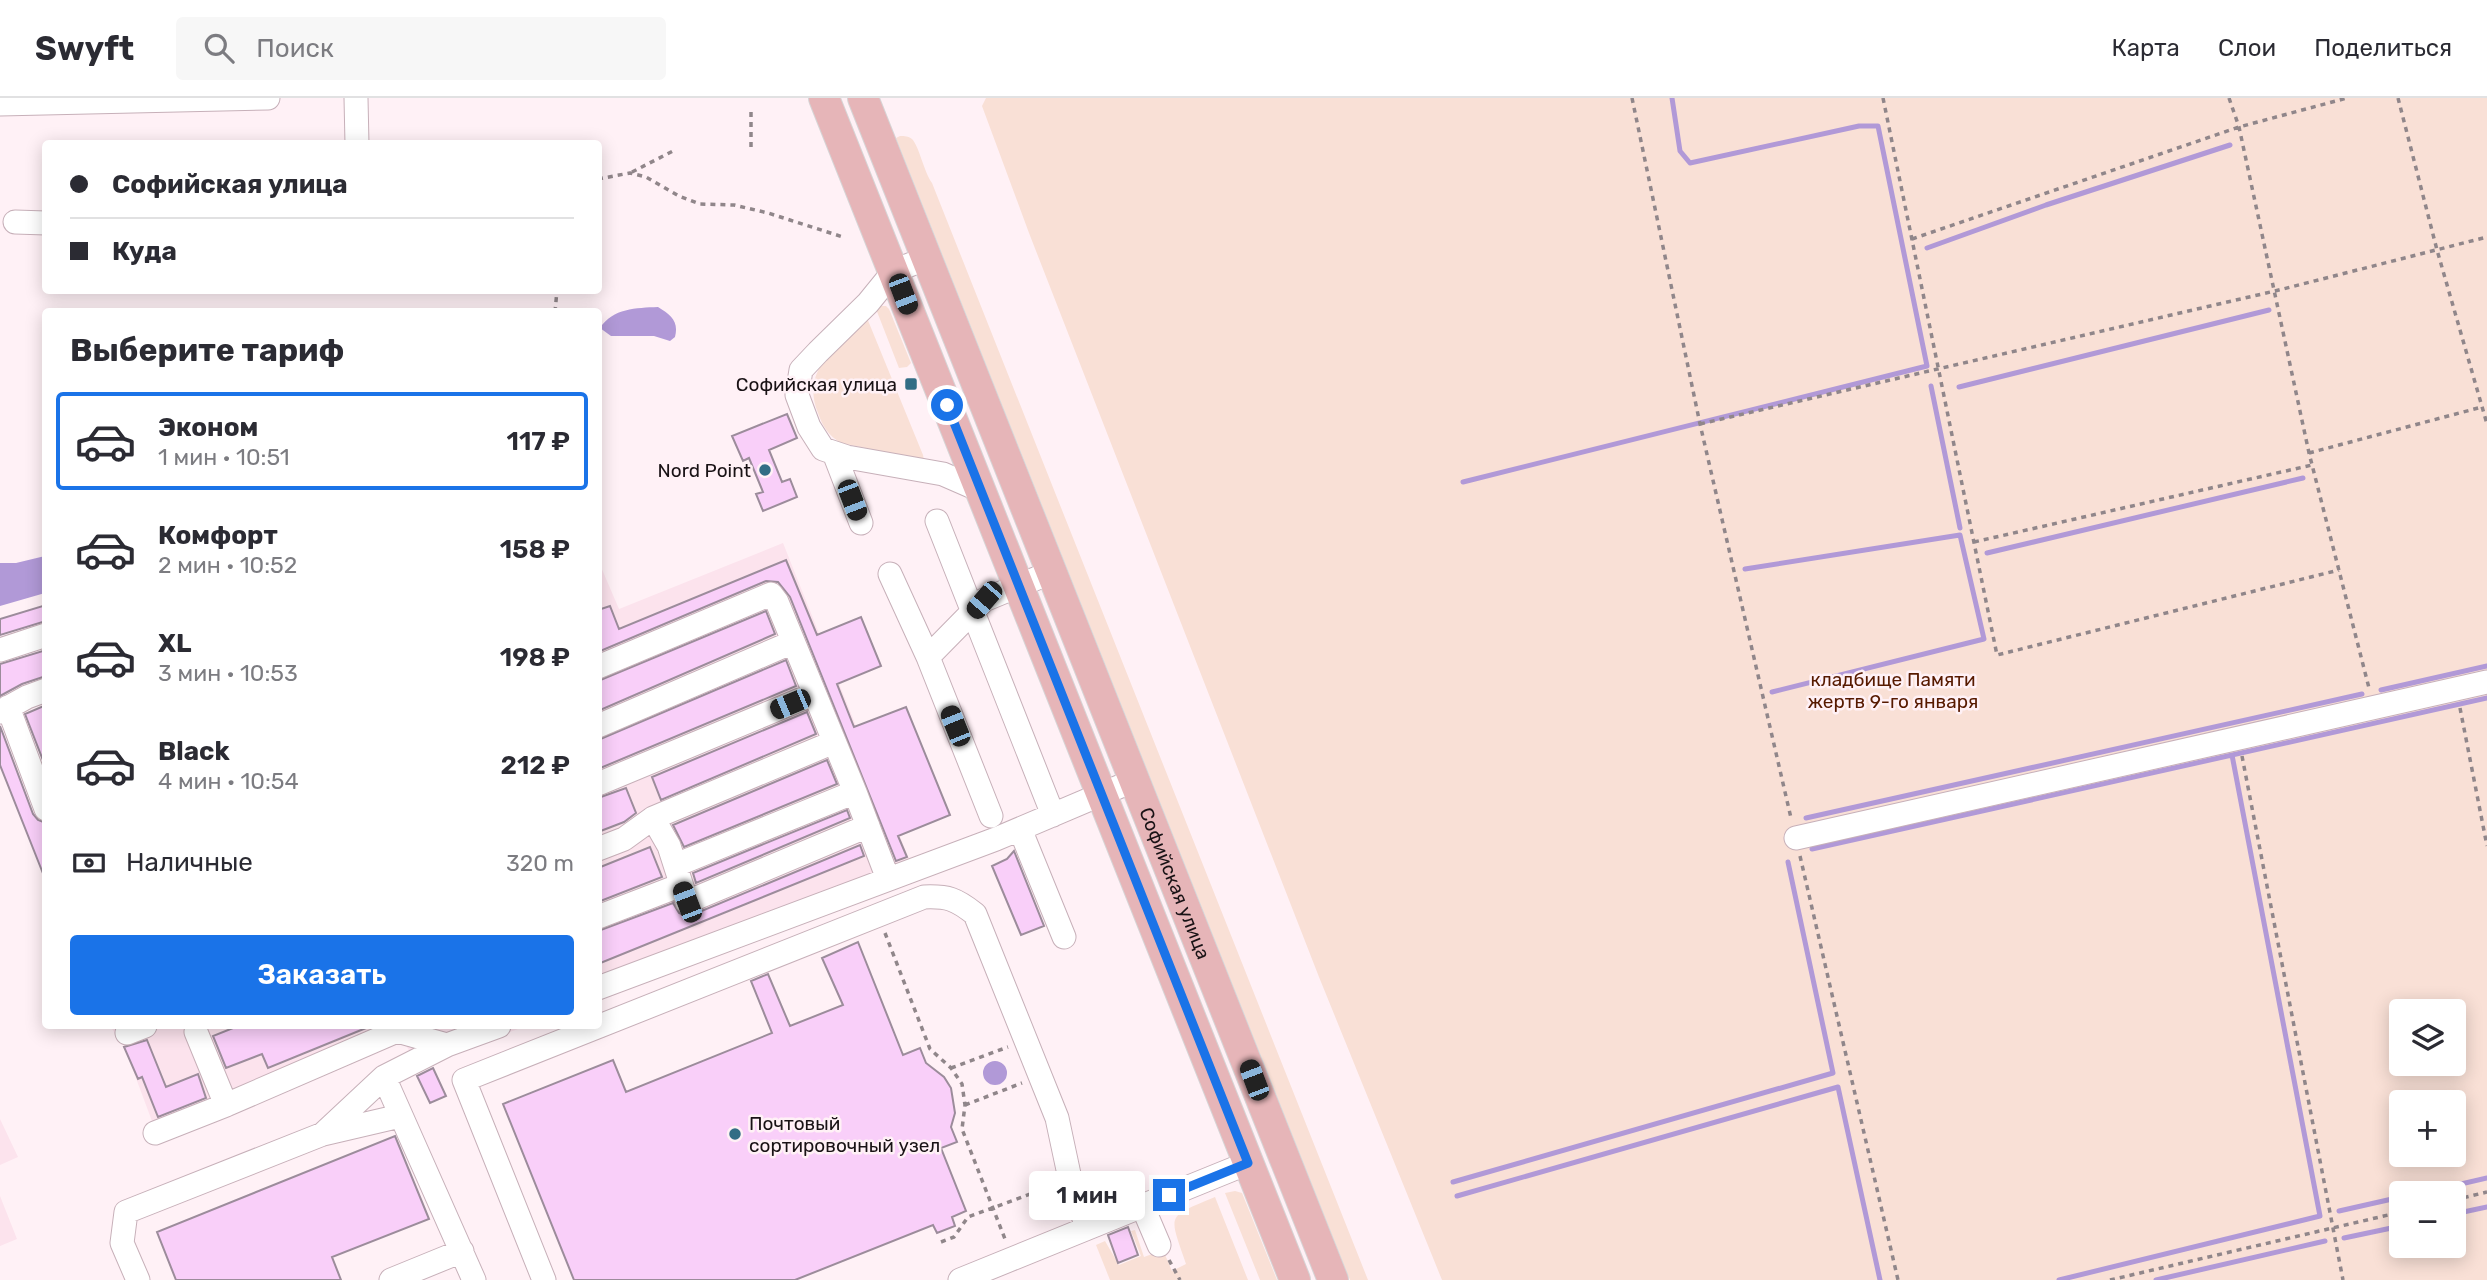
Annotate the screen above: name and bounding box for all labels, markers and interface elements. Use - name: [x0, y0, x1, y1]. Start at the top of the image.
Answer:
- search box: [176, 17, 666, 80]
- text: Swyft: [35, 29, 134, 68]
- icon: search: [200, 29, 238, 67]
- text: Поиск: [256, 33, 334, 64]
- text: Карта: [2111, 34, 2180, 62]
- text: Слои: [2218, 34, 2276, 62]
- text: Поделиться: [2314, 34, 2452, 62]
- text: Софийская улица: [112, 169, 348, 200]
- text: Куда: [112, 236, 177, 267]
- car: [886, 271, 921, 317]
- text: Выберите тариф: [70, 331, 344, 369]
- place label: Софийская улица: [736, 373, 897, 396]
- marker: Софийская улица: [903, 376, 919, 392]
- route start: [931, 389, 963, 421]
- icon: car: [74, 410, 137, 473]
- text: Эконом: [158, 412, 258, 443]
- text: 117 ₽: [506, 426, 570, 457]
- text: 1 мин · 10:51: [158, 443, 290, 471]
- place label: Nord Point: [658, 459, 752, 482]
- marker: Nord Point: [757, 462, 773, 478]
- car: [835, 477, 870, 523]
- icon: car: [74, 518, 137, 581]
- text: Комфорт: [158, 520, 278, 551]
- text: 158 ₽: [500, 534, 570, 565]
- text: 2 мин · 10:52: [158, 551, 297, 579]
- car: [963, 577, 1006, 623]
- icon: car: [74, 626, 137, 689]
- text: XL: [158, 628, 191, 659]
- text: 198 ₽: [500, 642, 570, 673]
- text: 3 мин · 10:53: [158, 659, 298, 687]
- park label: кладбище Памяти жертв 9-го января: [1808, 668, 1978, 713]
- car: [767, 686, 814, 722]
- car: [938, 703, 973, 749]
- icon: car: [74, 734, 137, 797]
- text: Black: [158, 736, 230, 767]
- text: 212 ₽: [500, 750, 570, 781]
- text: 4 мин · 10:54: [158, 767, 299, 795]
- street label: Софийская улица: [1134, 804, 1215, 963]
- icon: cash: [70, 844, 108, 882]
- text: Наличные: [126, 847, 253, 878]
- text: 320 m: [506, 849, 574, 877]
- car: [670, 879, 705, 925]
- button: Заказать: [70, 935, 574, 1015]
- map controls: [2389, 999, 2466, 1258]
- button: layers: [2389, 999, 2466, 1076]
- car: [1237, 1057, 1272, 1103]
- button: +: [2389, 1090, 2466, 1167]
- place label: Почтовый сортировочный узел: [749, 1112, 940, 1157]
- marker: Почтовый сортировочный узел: [727, 1126, 743, 1142]
- callout: 1 мин: [1029, 1170, 1144, 1220]
- route end: [1153, 1179, 1185, 1211]
- text: 1 мин: [1056, 1181, 1118, 1209]
- button: −: [2389, 1181, 2466, 1258]

